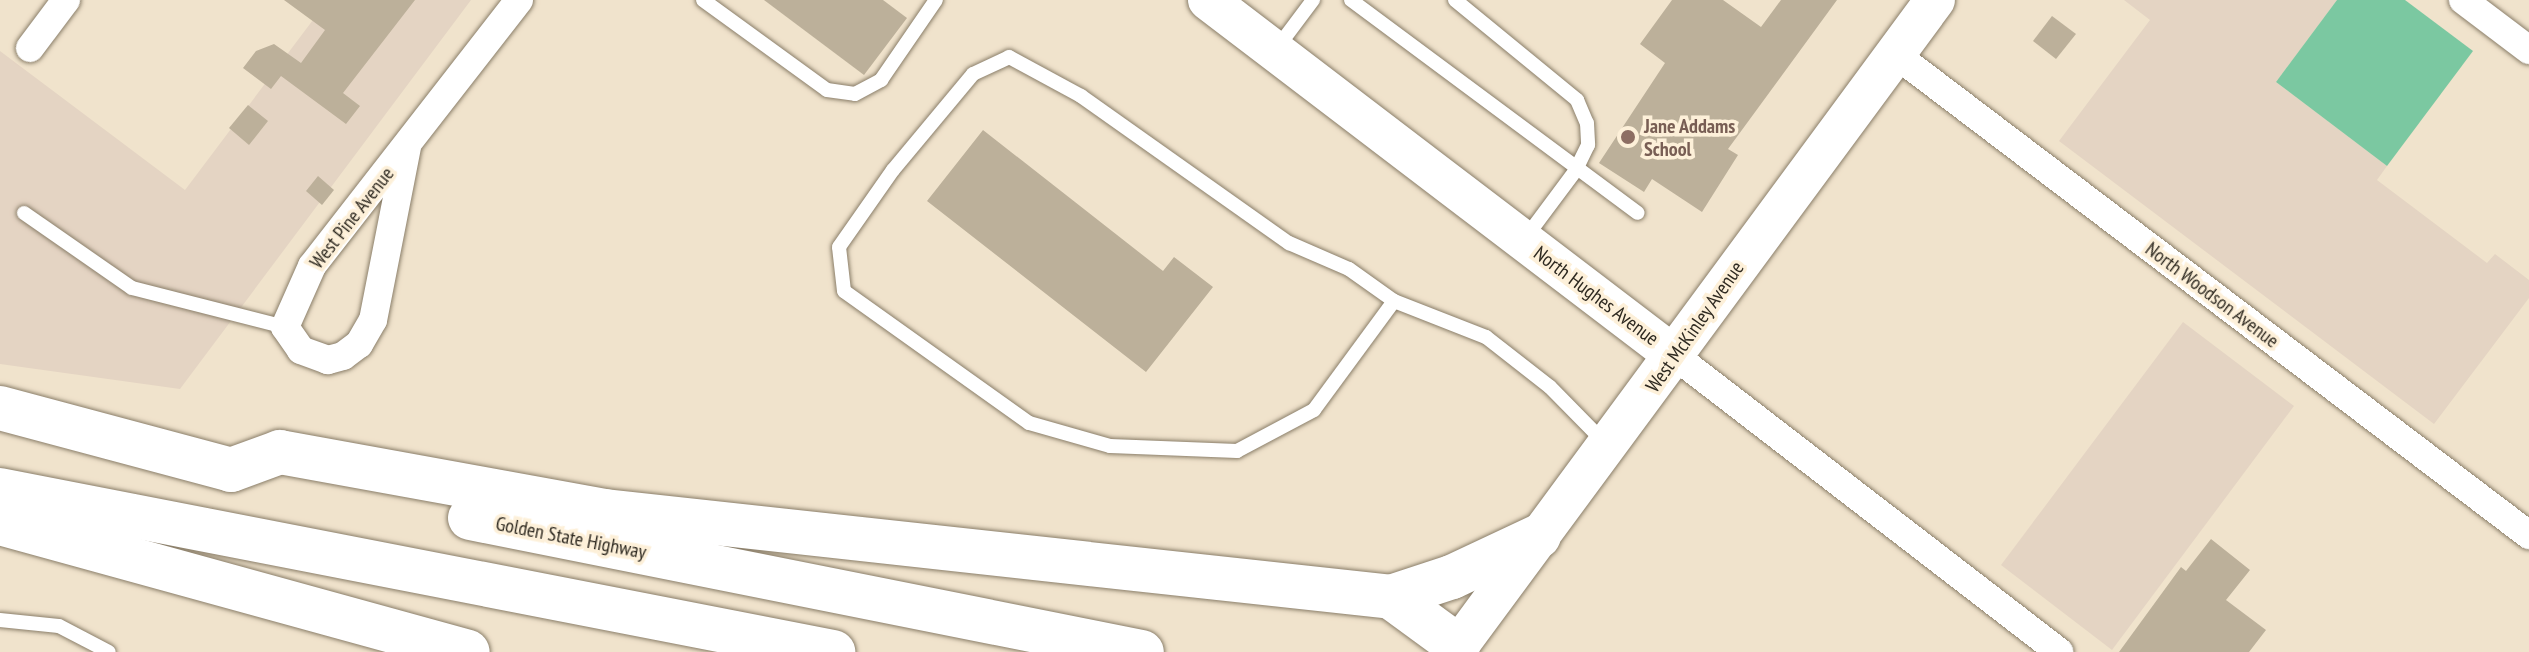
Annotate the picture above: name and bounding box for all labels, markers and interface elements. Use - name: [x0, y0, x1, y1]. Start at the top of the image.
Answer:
- place label: Jane Addams School: [1644, 114, 1736, 161]
- marker: Jane Addams School: [1619, 128, 1637, 146]
- street label: West Pine Avenue: [305, 162, 399, 274]
- street label: North Woodson Avenue: [2140, 237, 2284, 353]
- street label: North Hughes Avenue: [1529, 241, 1663, 351]
- street label: West McKinley Avenue: [1641, 257, 1749, 397]
- street label: Golden State Highway: [494, 512, 648, 564]

